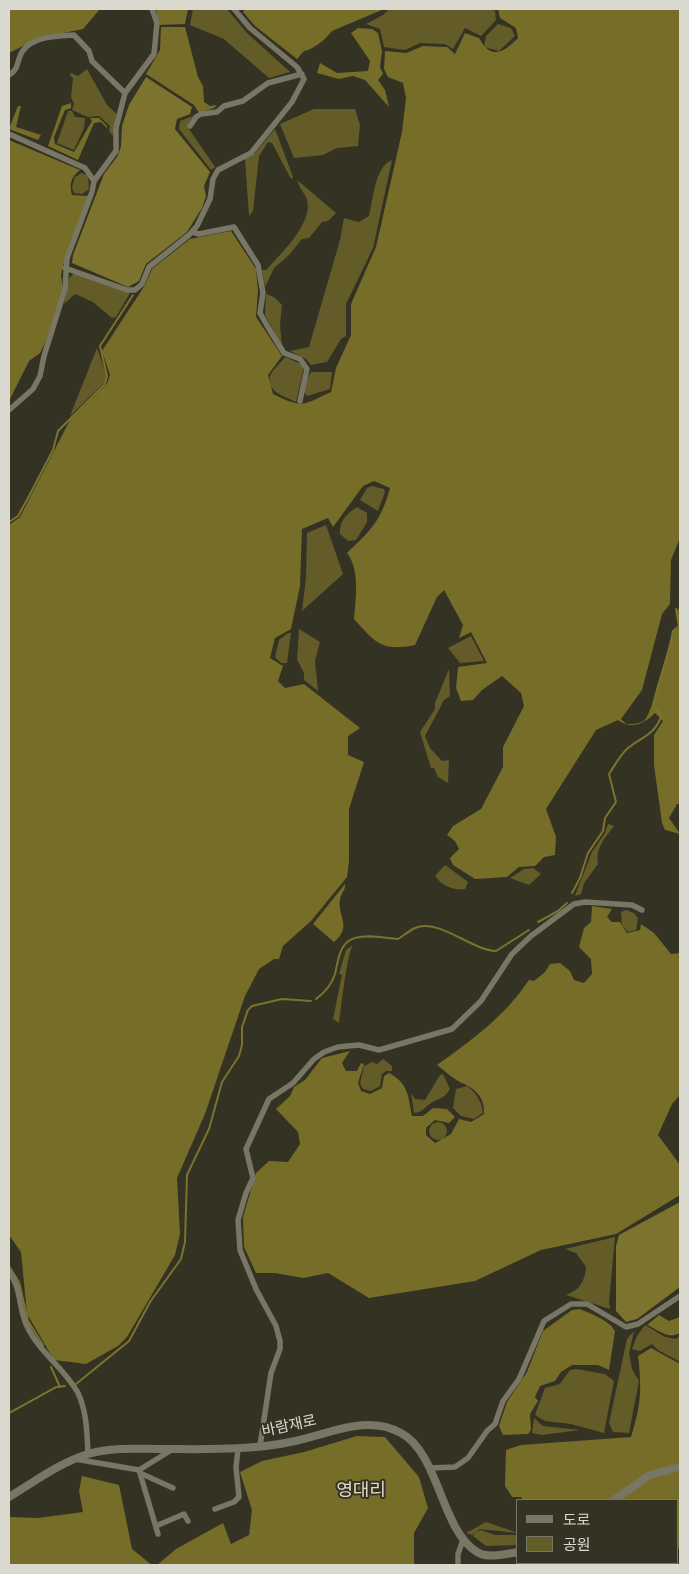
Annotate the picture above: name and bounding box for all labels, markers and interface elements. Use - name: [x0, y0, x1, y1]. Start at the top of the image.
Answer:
- street label: 바람재로: [260, 1411, 318, 1441]
- district label: 영대리: [336, 1480, 386, 1502]
- legend: [516, 1499, 679, 1564]
- text: 도로: [563, 1510, 591, 1529]
- text: 공원: [563, 1535, 591, 1554]

